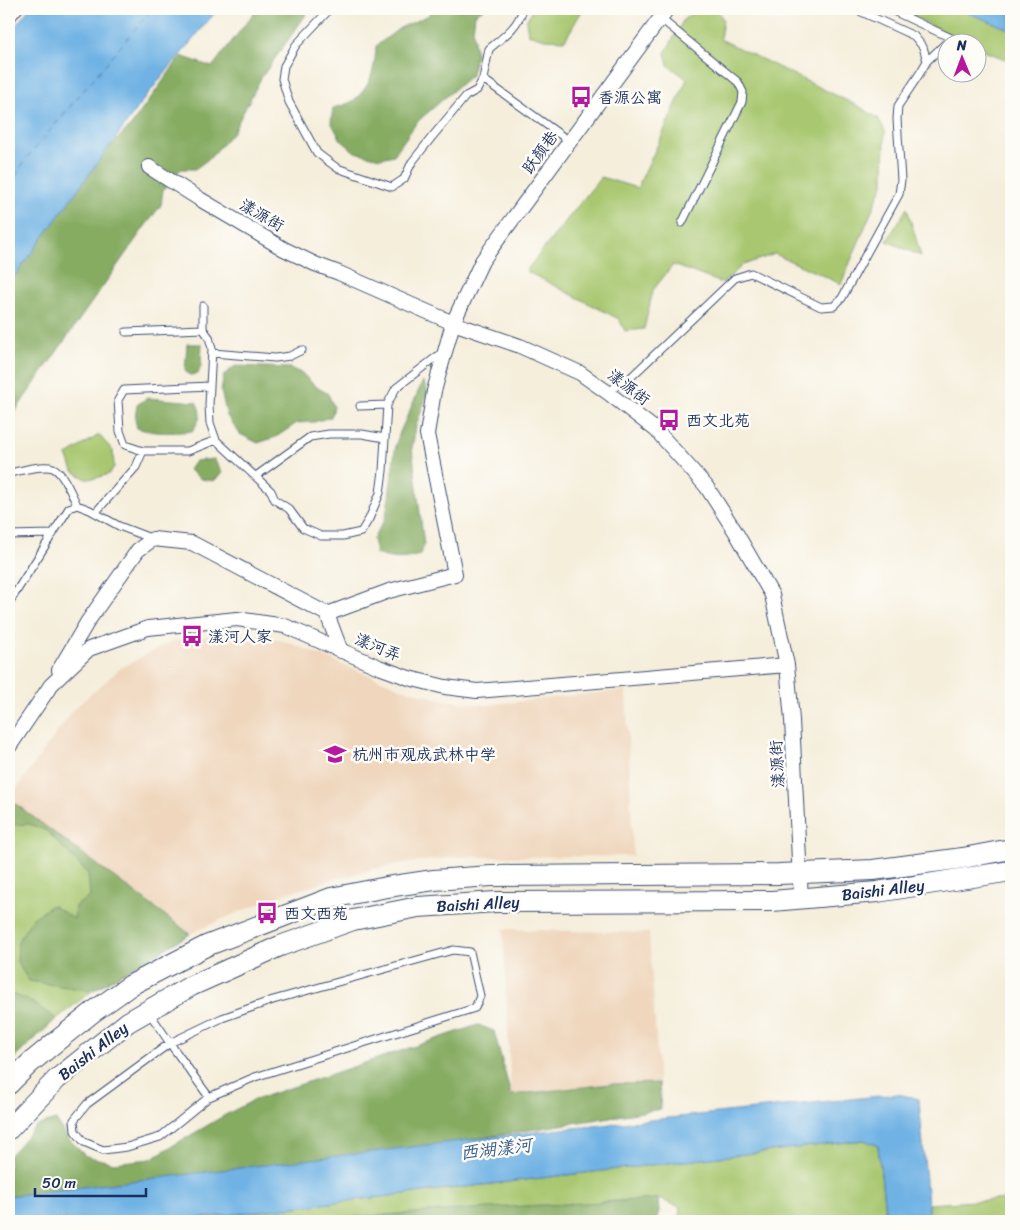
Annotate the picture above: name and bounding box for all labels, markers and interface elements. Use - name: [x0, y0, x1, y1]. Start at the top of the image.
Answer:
- north arrow: [938, 32, 988, 82]
- text: N: [956, 33, 967, 58]
- place label: 香源公寓: [598, 83, 662, 112]
- bus stop icon: 香源公寓: [568, 84, 594, 110]
- street label: 跃颜巷: [514, 124, 566, 180]
- street label: 漾源街: [234, 190, 290, 240]
- street label: 漾源街: [601, 361, 657, 413]
- place label: 西文北苑: [686, 406, 750, 435]
- bus stop icon: 西文北苑: [656, 407, 682, 433]
- place label: 漾河人家: [208, 622, 272, 651]
- bus stop icon: 漾河人家: [179, 623, 205, 649]
- street label: 漾河弄: [350, 625, 406, 669]
- street label: 漾源街: [761, 739, 793, 789]
- place label: 杭州市观成武林中学: [352, 740, 496, 769]
- school or university icon: 杭州市观成武林中学: [322, 741, 348, 767]
- street label: Baishi Alley: [840, 870, 927, 909]
- street label: Baishi Alley: [436, 887, 521, 921]
- place label: 西文西苑: [284, 899, 348, 928]
- bus stop icon: 西文西苑: [254, 900, 280, 926]
- street label: Baishi Alley: [51, 1014, 135, 1088]
- water label: 西湖漾河: [458, 1128, 537, 1169]
- scale bar: [35, 1165, 146, 1197]
- text: 50 m: [42, 1170, 77, 1196]

